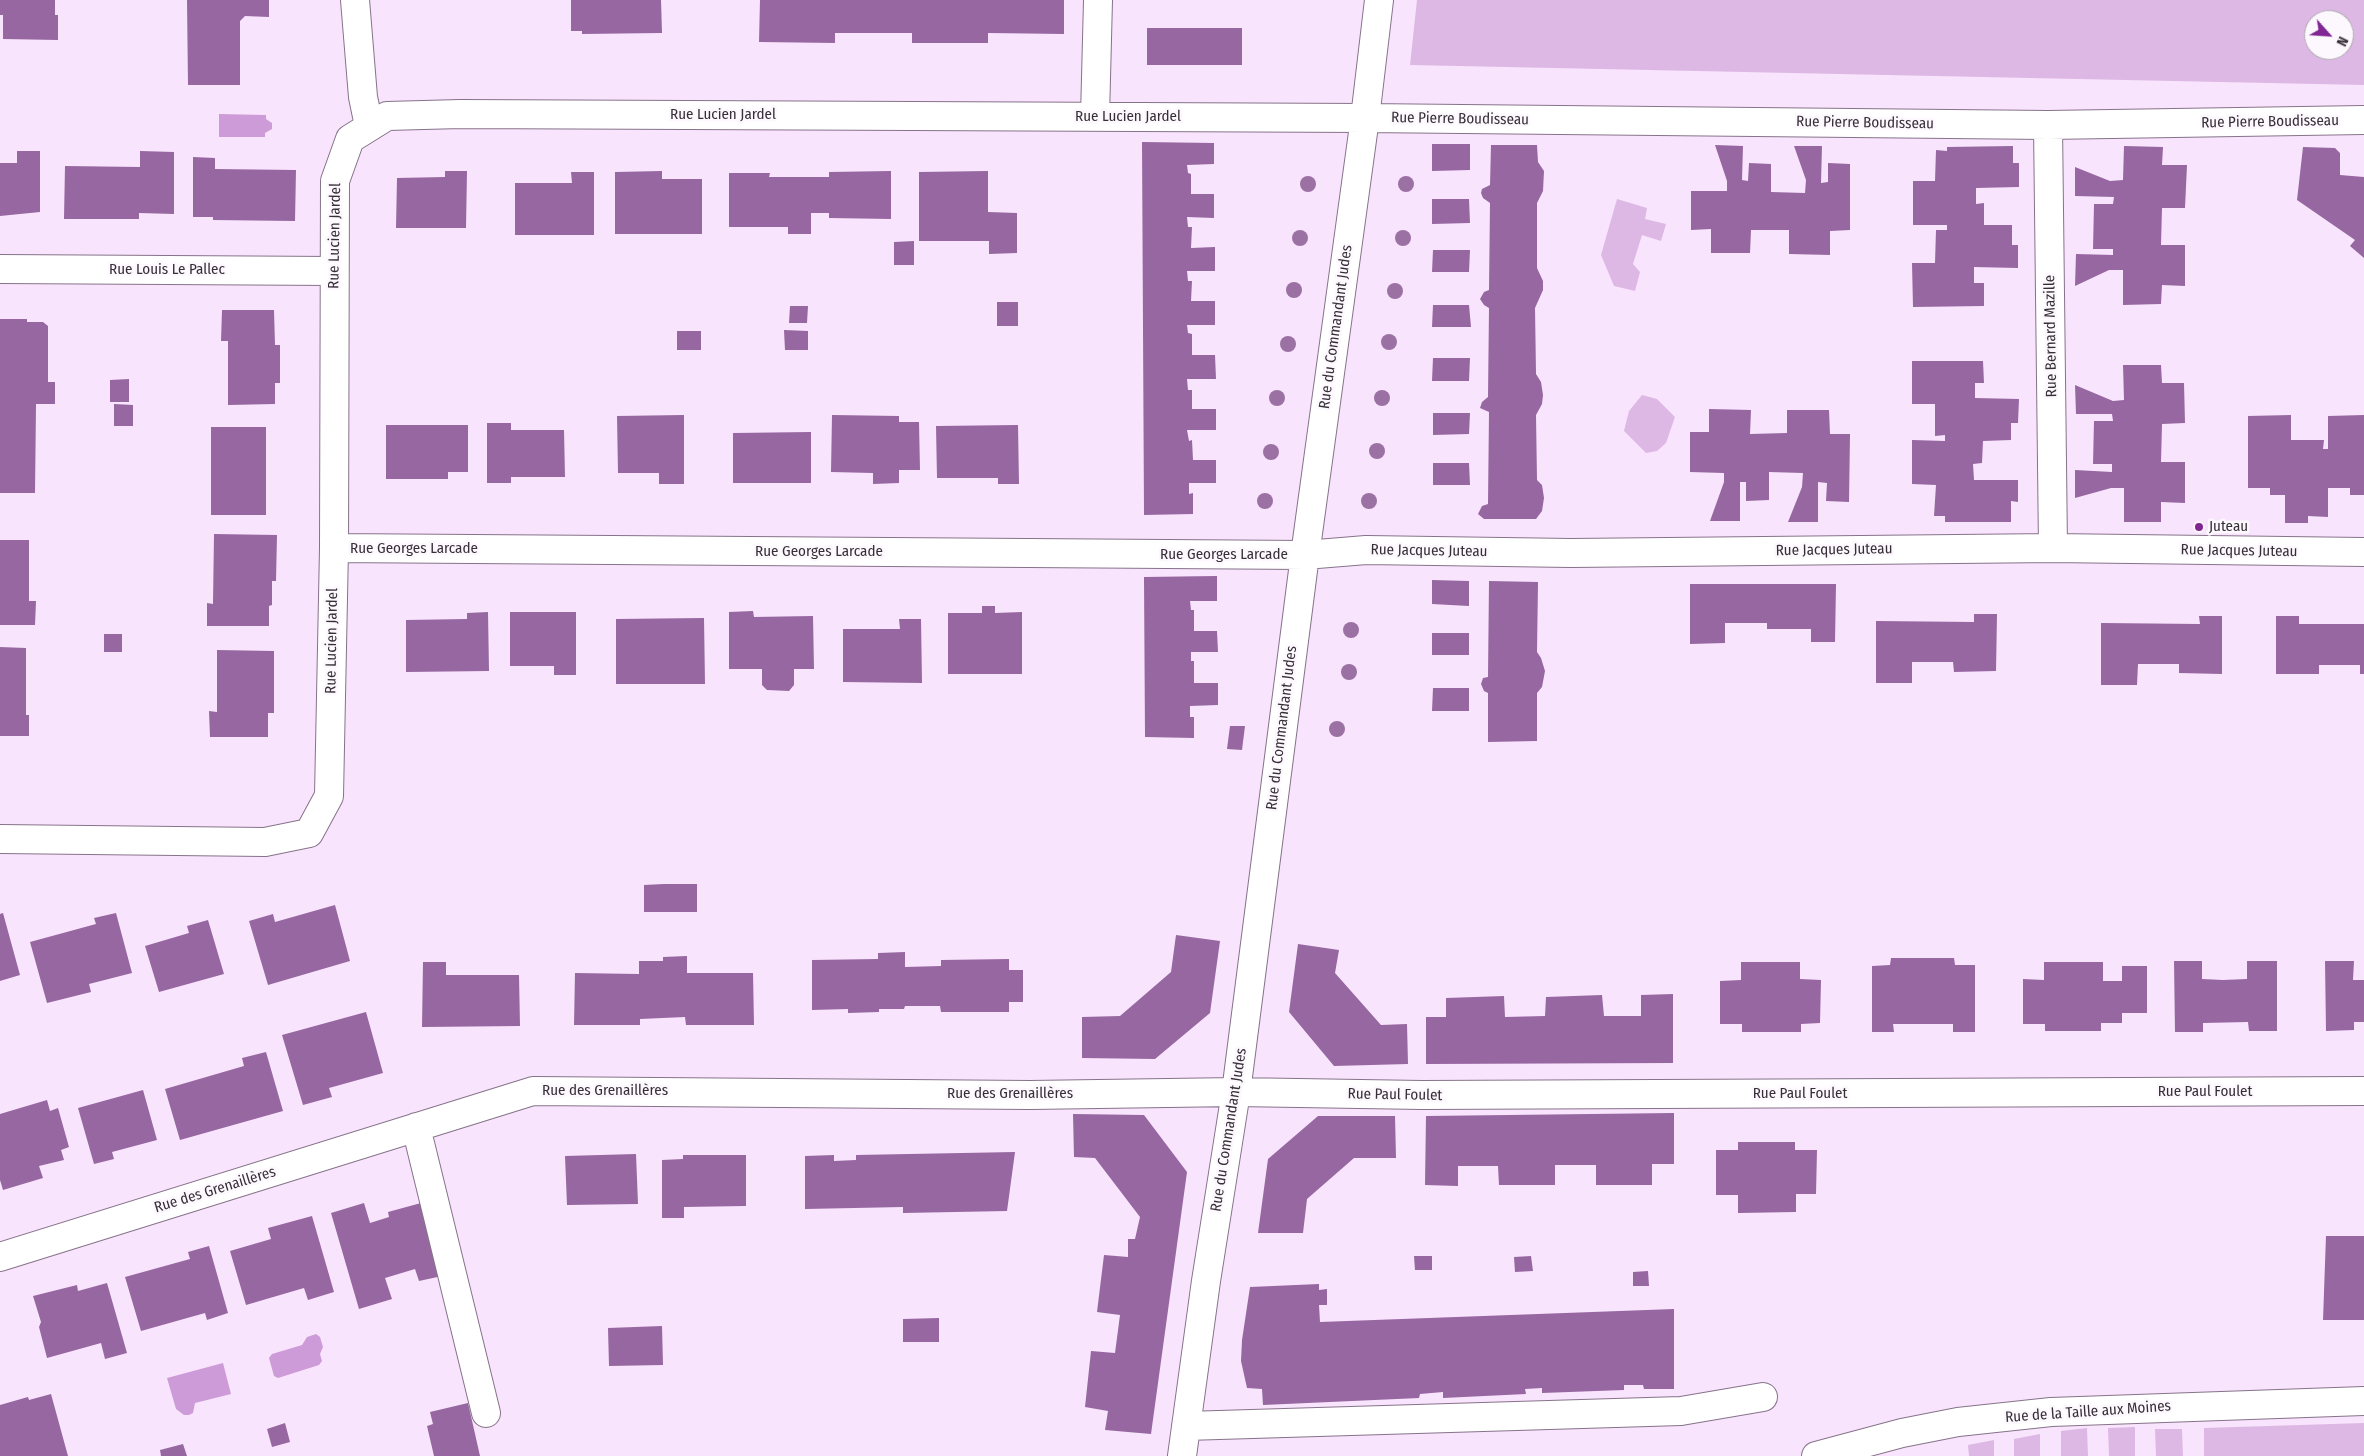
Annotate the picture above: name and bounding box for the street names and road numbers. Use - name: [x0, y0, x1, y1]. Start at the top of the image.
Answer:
- street label: Rue Lucien Jardel: [670, 106, 776, 124]
- street label: Rue Lucien Jardel: [1075, 108, 1181, 126]
- street label: Rue Pierre Boudisseau: [1391, 109, 1529, 129]
- street label: Rue Pierre Boudisseau: [2201, 112, 2339, 132]
- street label: Rue Pierre Boudisseau: [1796, 113, 1934, 133]
- street label: Rue Lucien Jardel: [325, 183, 345, 289]
- street label: Rue du Commandant Judes: [1316, 244, 1356, 410]
- street label: Rue Louis Le Pallec: [109, 261, 225, 279]
- street label: Rue Bernard Mazille: [2041, 275, 2061, 397]
- street label: Rue Georges Larcade: [350, 540, 478, 558]
- street label: Rue Jacques Juteau: [1775, 540, 1893, 560]
- street label: Rue Jacques Juteau: [1370, 541, 1488, 561]
- street label: Rue Jacques Juteau: [2180, 541, 2298, 561]
- street label: Rue Georges Larcade: [755, 543, 883, 561]
- street label: Rue Georges Larcade: [1160, 546, 1288, 564]
- street label: Rue Lucien Jardel: [322, 588, 342, 694]
- street label: Rue du Commandant Judes: [1263, 645, 1301, 811]
- street label: Rue du Commandant Judes: [1207, 1047, 1251, 1213]
- street label: Rue des Grenaillères: [542, 1082, 668, 1100]
- street label: Rue Paul Foulet: [2158, 1083, 2252, 1101]
- street label: Rue des Grenaillères: [947, 1085, 1073, 1103]
- street label: Rue Paul Foulet: [1348, 1085, 1442, 1105]
- street label: Rue Paul Foulet: [1753, 1085, 1847, 1103]
- street label: Rue des Grenaillères: [152, 1163, 278, 1217]
- street label: Rue de la Taille aux Moines: [2005, 1397, 2171, 1427]

